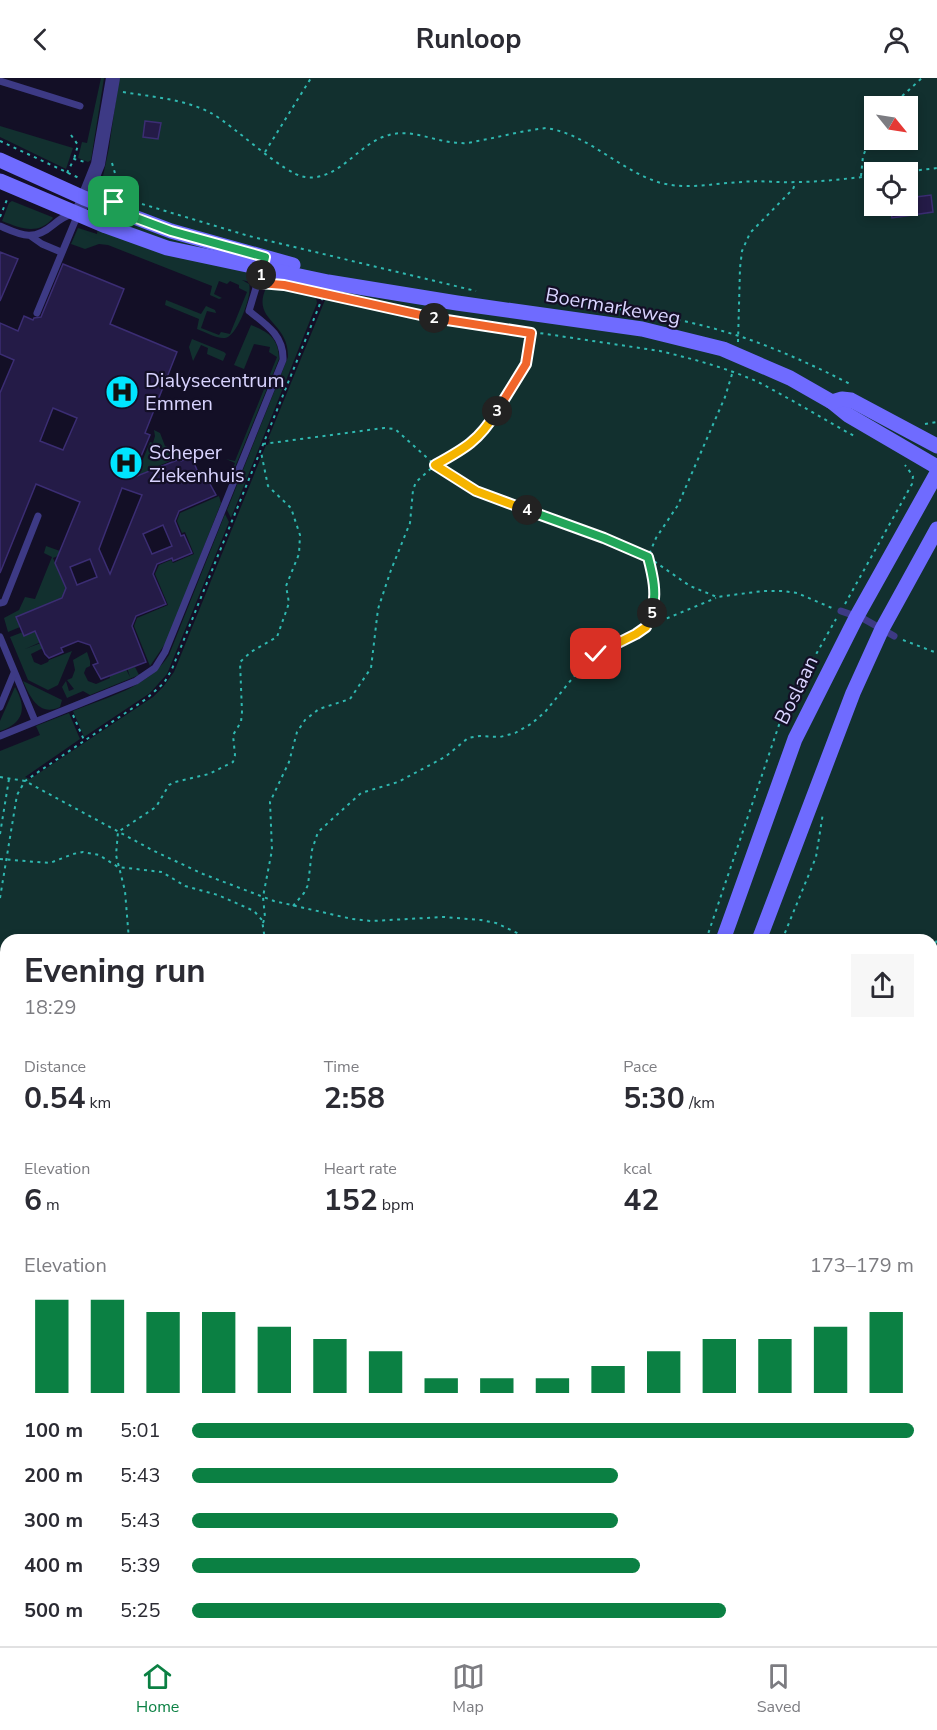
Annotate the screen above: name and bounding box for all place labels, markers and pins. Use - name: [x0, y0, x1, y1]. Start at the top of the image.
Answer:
- pin: [88, 176, 139, 227]
- pin: 1: [246, 260, 276, 290]
- pin: 2: [419, 303, 449, 333]
- place label: Dialysecentrum Emmen: [145, 367, 285, 417]
- hospital icon: Dialysecentrum Emmen: [104, 374, 140, 410]
- pin: 3: [482, 396, 512, 426]
- place label: Scheper Ziekenhuis: [149, 439, 245, 489]
- hospital icon: Scheper Ziekenhuis: [108, 445, 144, 481]
- pin: 4: [512, 495, 542, 525]
- pin: 5: [637, 598, 667, 628]
- pin: [570, 628, 621, 679]

